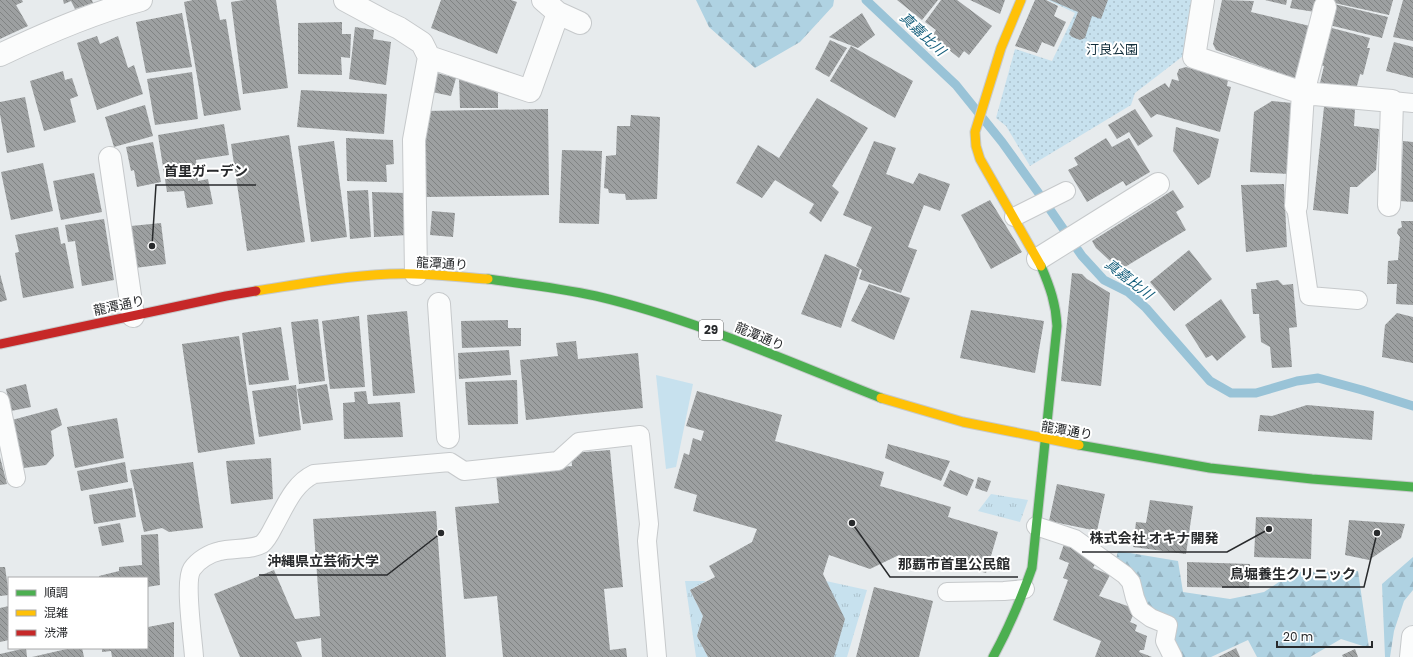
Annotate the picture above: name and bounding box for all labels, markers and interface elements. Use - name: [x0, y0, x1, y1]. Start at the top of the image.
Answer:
- water label: 真嘉比川: [896, 8, 952, 62]
- park label: 汀良公園: [1086, 40, 1138, 59]
- callout: 首里ガーデン: [156, 159, 256, 185]
- text: 首里ガーデン: [164, 161, 248, 181]
- street label: 龍潭通り: [416, 253, 468, 274]
- water label: 真嘉比川: [1101, 254, 1159, 305]
- street label: 龍潭通り: [92, 291, 147, 320]
- street label: 龍潭通り: [732, 318, 787, 355]
- road number: 29: [699, 320, 723, 340]
- street label: 龍潭通り: [1040, 417, 1094, 444]
- callout: 株式会社 オキナ開発: [1082, 526, 1227, 552]
- text: 株式会社 オキナ開発: [1090, 528, 1218, 548]
- callout: 沖縄県立芸術大学: [259, 549, 387, 575]
- text: 沖縄県立芸術大学: [267, 551, 379, 571]
- callout: 那覇市首里公民館: [890, 551, 1018, 577]
- text: 那覇市首里公民館: [898, 554, 1010, 574]
- callout: 鳥堀養生クリニック: [1222, 561, 1364, 587]
- text: 鳥堀養生クリニック: [1230, 564, 1356, 584]
- legend: [8, 577, 148, 649]
- text: 順調: [44, 584, 68, 601]
- text: 混雑: [44, 604, 68, 621]
- scale bar: [1277, 623, 1372, 649]
- text: 渋滞: [44, 624, 68, 641]
- text: 20 m: [1283, 628, 1313, 645]

